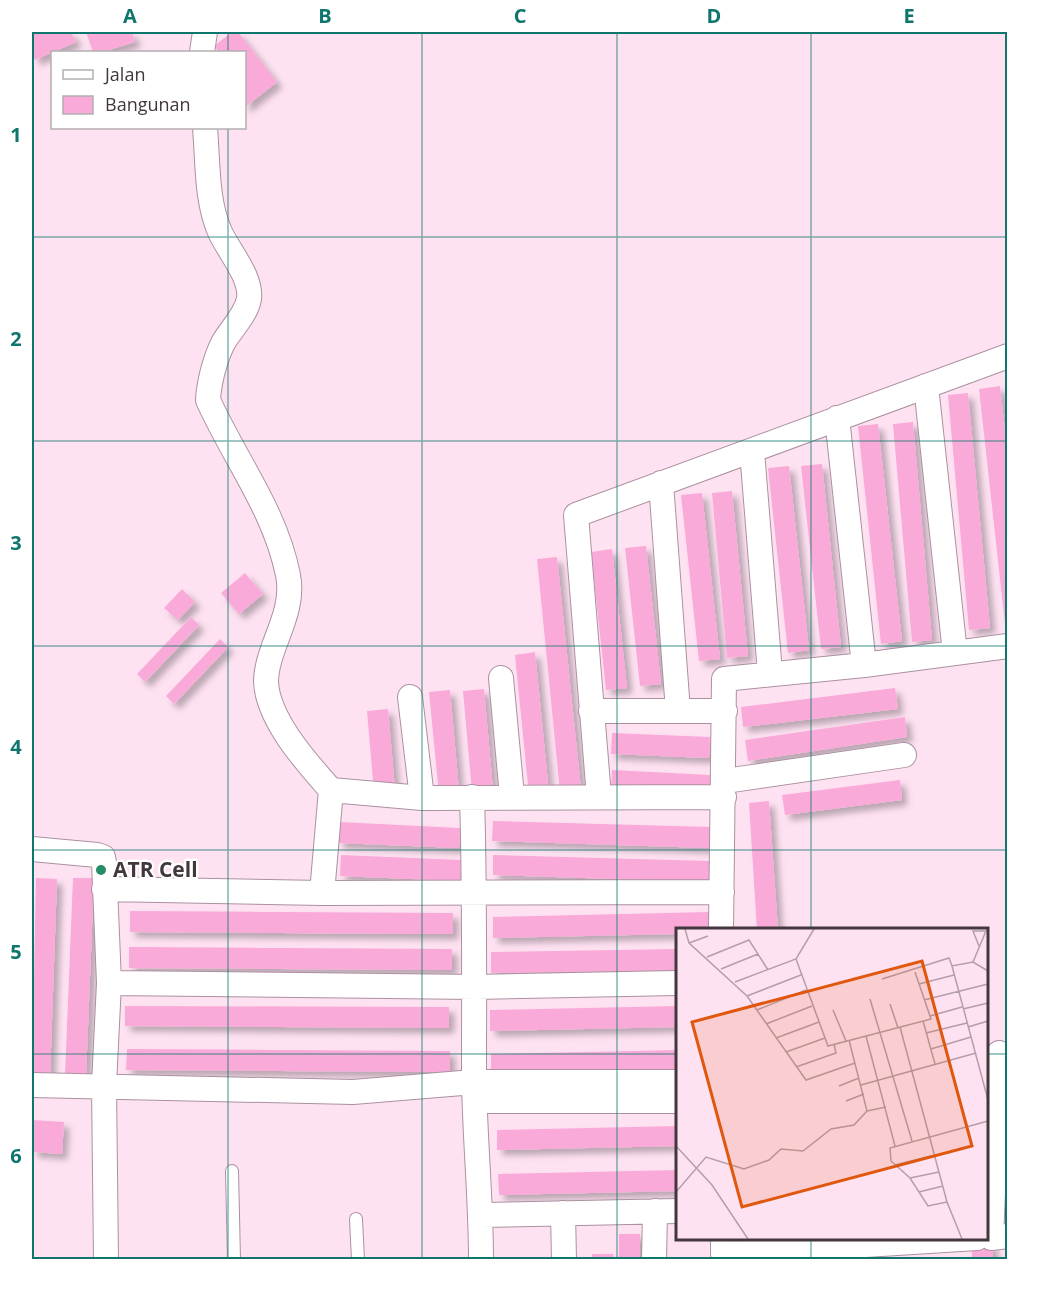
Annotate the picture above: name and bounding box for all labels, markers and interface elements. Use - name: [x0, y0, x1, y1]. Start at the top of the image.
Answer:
- text: A: [123, 2, 137, 29]
- text: B: [318, 2, 332, 29]
- text: C: [514, 2, 527, 29]
- text: D: [707, 2, 721, 29]
- text: E: [903, 2, 915, 29]
- legend: [51, 51, 246, 129]
- text: Jalan: [103, 62, 145, 86]
- text: Bangunan: [105, 92, 191, 116]
- text: 1: [10, 121, 22, 148]
- text: 2: [10, 325, 22, 352]
- text: 3: [10, 529, 22, 556]
- text: 4: [10, 733, 22, 760]
- place label: ATR Cell: [113, 855, 198, 883]
- marker: ATR Cell: [94, 863, 108, 877]
- inset map: [676, 928, 988, 1240]
- text: 5: [10, 938, 22, 965]
- text: 6: [10, 1142, 22, 1169]

